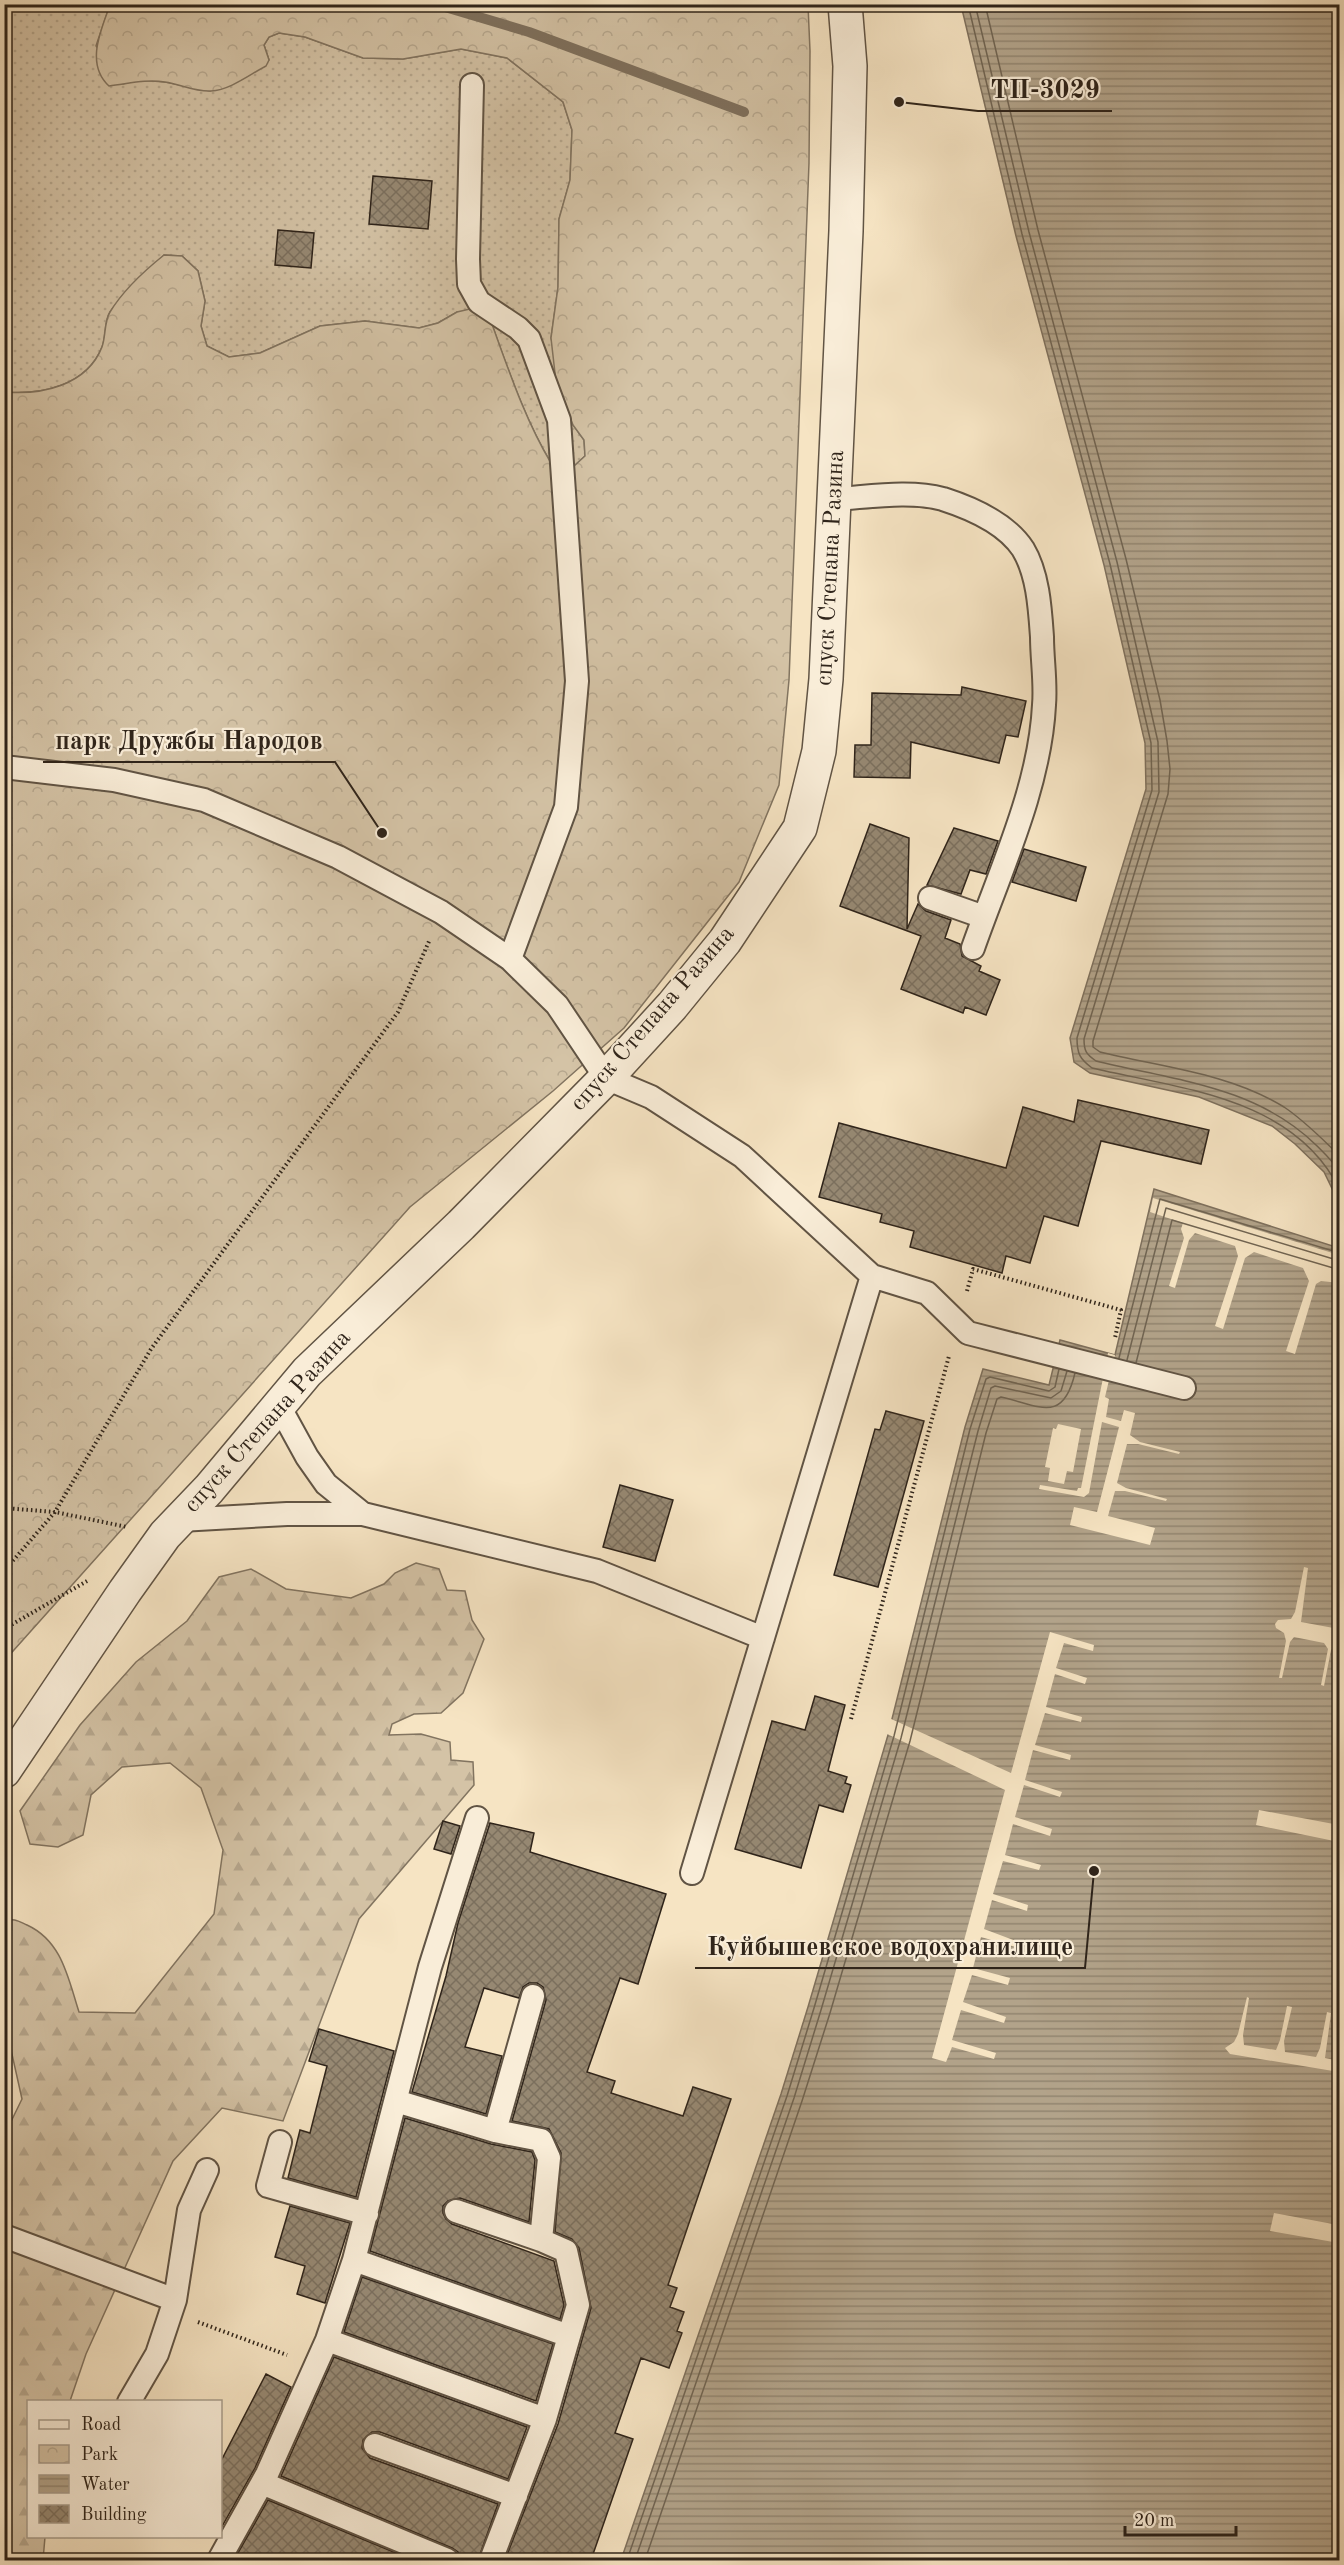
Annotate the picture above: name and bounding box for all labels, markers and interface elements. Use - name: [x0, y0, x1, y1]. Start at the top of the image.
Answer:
- callout: ТП-3029: [978, 67, 1112, 111]
- text: ТП-3029: [990, 78, 1100, 104]
- street label: спуск Степана Разина: [813, 449, 849, 687]
- callout: парк Дружбы Народов: [43, 718, 335, 762]
- text: парк Дружбы Народов: [55, 729, 323, 755]
- street label: спуск Степана Разина: [566, 922, 740, 1116]
- street label: спуск Степана Разина: [180, 1326, 356, 1518]
- callout: Куйбышевское водохранилище: [695, 1924, 1085, 1968]
- text: Куйбышевское водохранилище: [707, 1935, 1073, 1961]
- legend: [27, 2400, 222, 2538]
- text: Road: [81, 2416, 121, 2434]
- text: Park: [81, 2446, 118, 2464]
- text: Water: [81, 2476, 130, 2494]
- scale bar: [1125, 2499, 1236, 2537]
- text: Building: [81, 2506, 147, 2524]
- text: 20 m: [1134, 2512, 1174, 2530]

